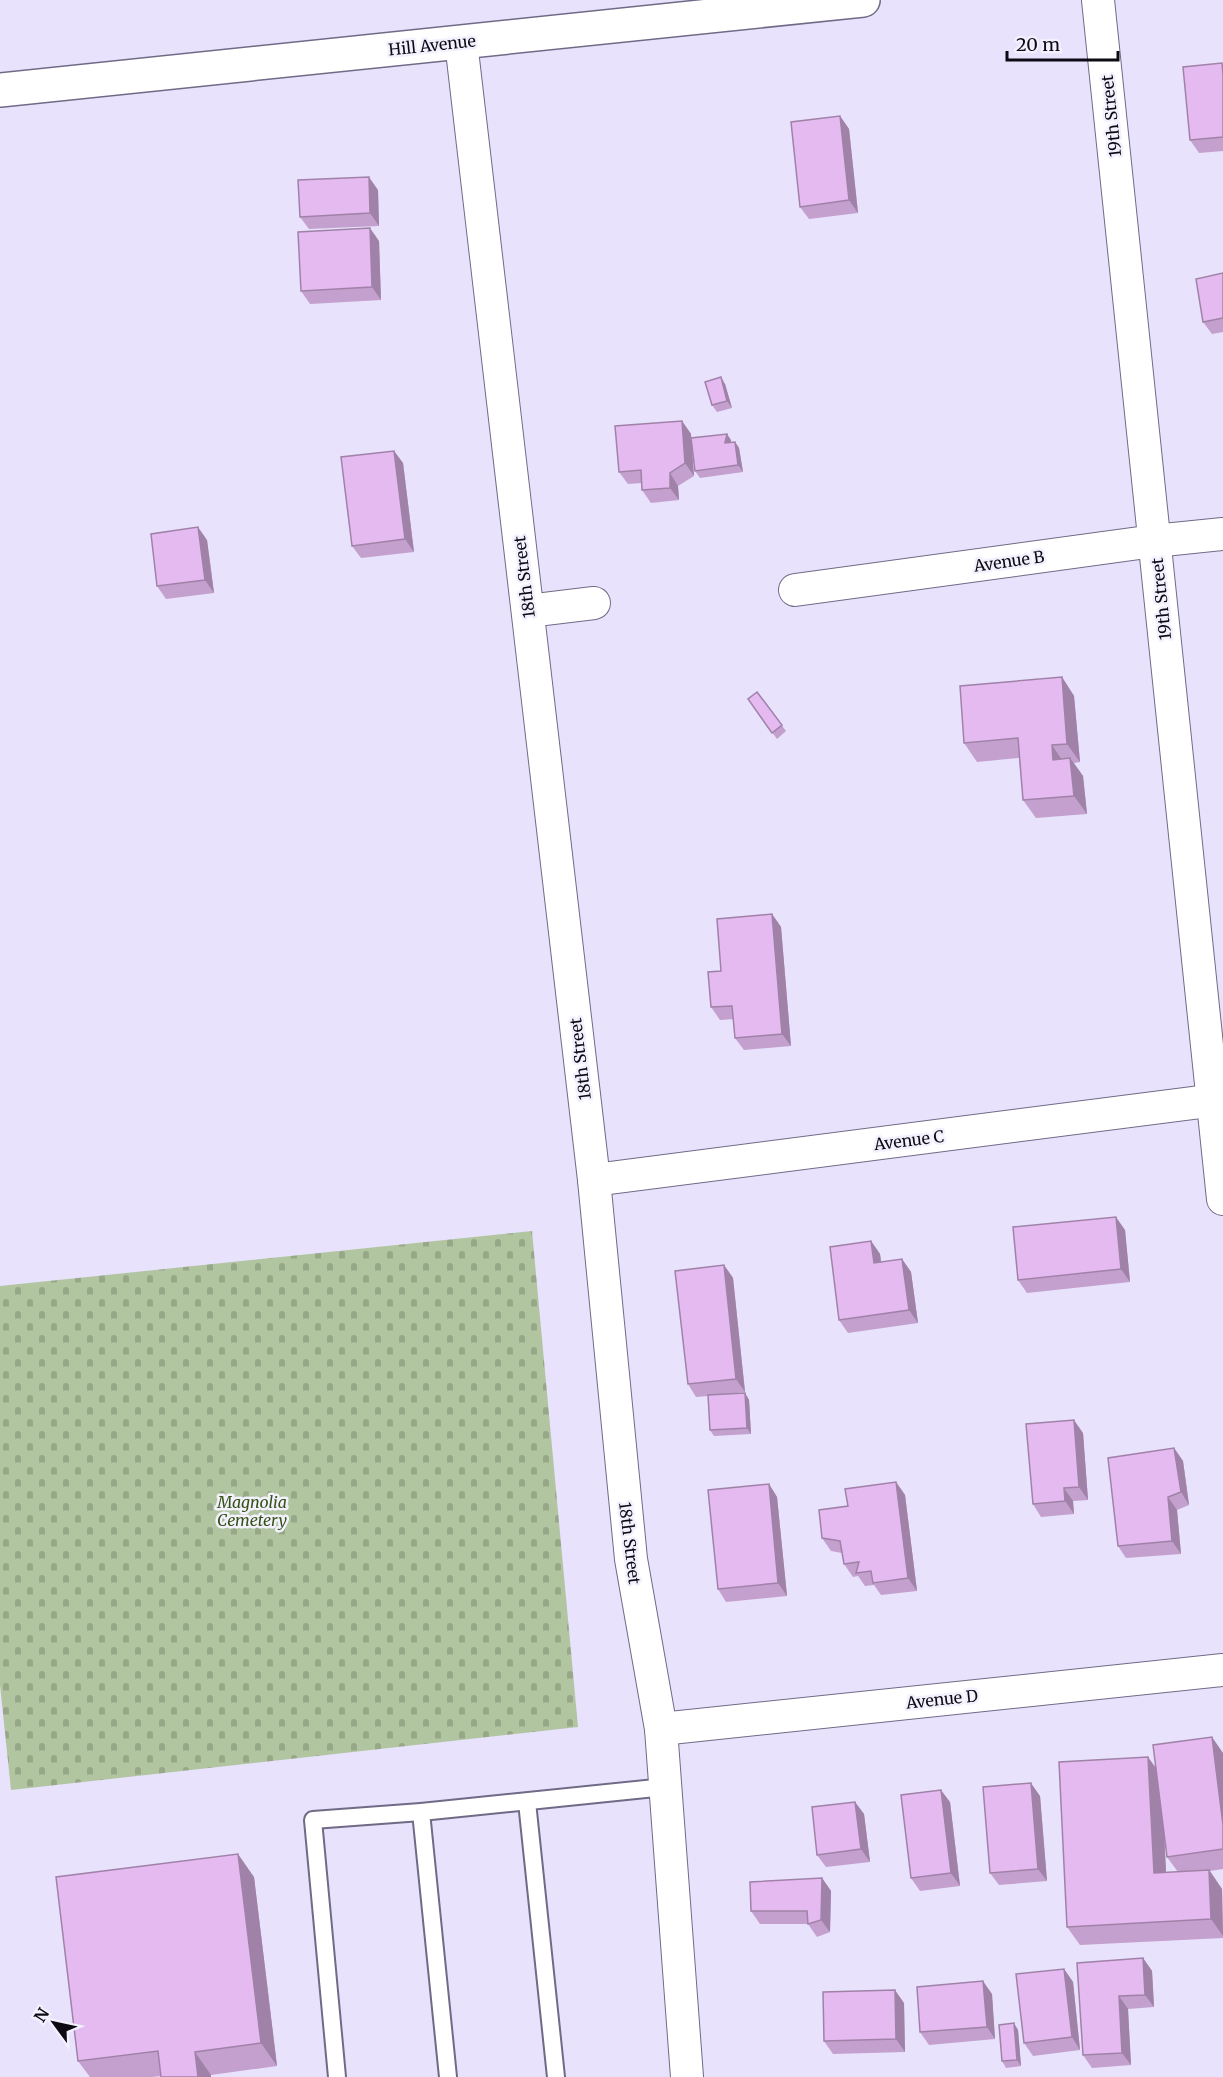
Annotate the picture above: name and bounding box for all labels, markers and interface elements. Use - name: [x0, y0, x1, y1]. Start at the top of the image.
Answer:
- scale bar: [1007, 24, 1118, 62]
- street label: Hill Avenue: [387, 30, 477, 60]
- text: 20 m: [1016, 33, 1060, 56]
- street label: 19th Street: [1097, 73, 1125, 158]
- street label: 18th Street: [509, 534, 539, 619]
- street label: Avenue B: [972, 546, 1046, 576]
- street label: 19th Street: [1147, 556, 1175, 641]
- street label: 18th Street: [565, 1016, 595, 1101]
- street label: Avenue C: [872, 1126, 945, 1154]
- park label: Magnolia Cemetery: [216, 1492, 287, 1530]
- street label: 18th Street: [615, 1501, 645, 1586]
- street label: Avenue D: [904, 1685, 979, 1713]
- north arrow: [24, 1993, 84, 2053]
- text: N: [30, 2004, 53, 2026]

